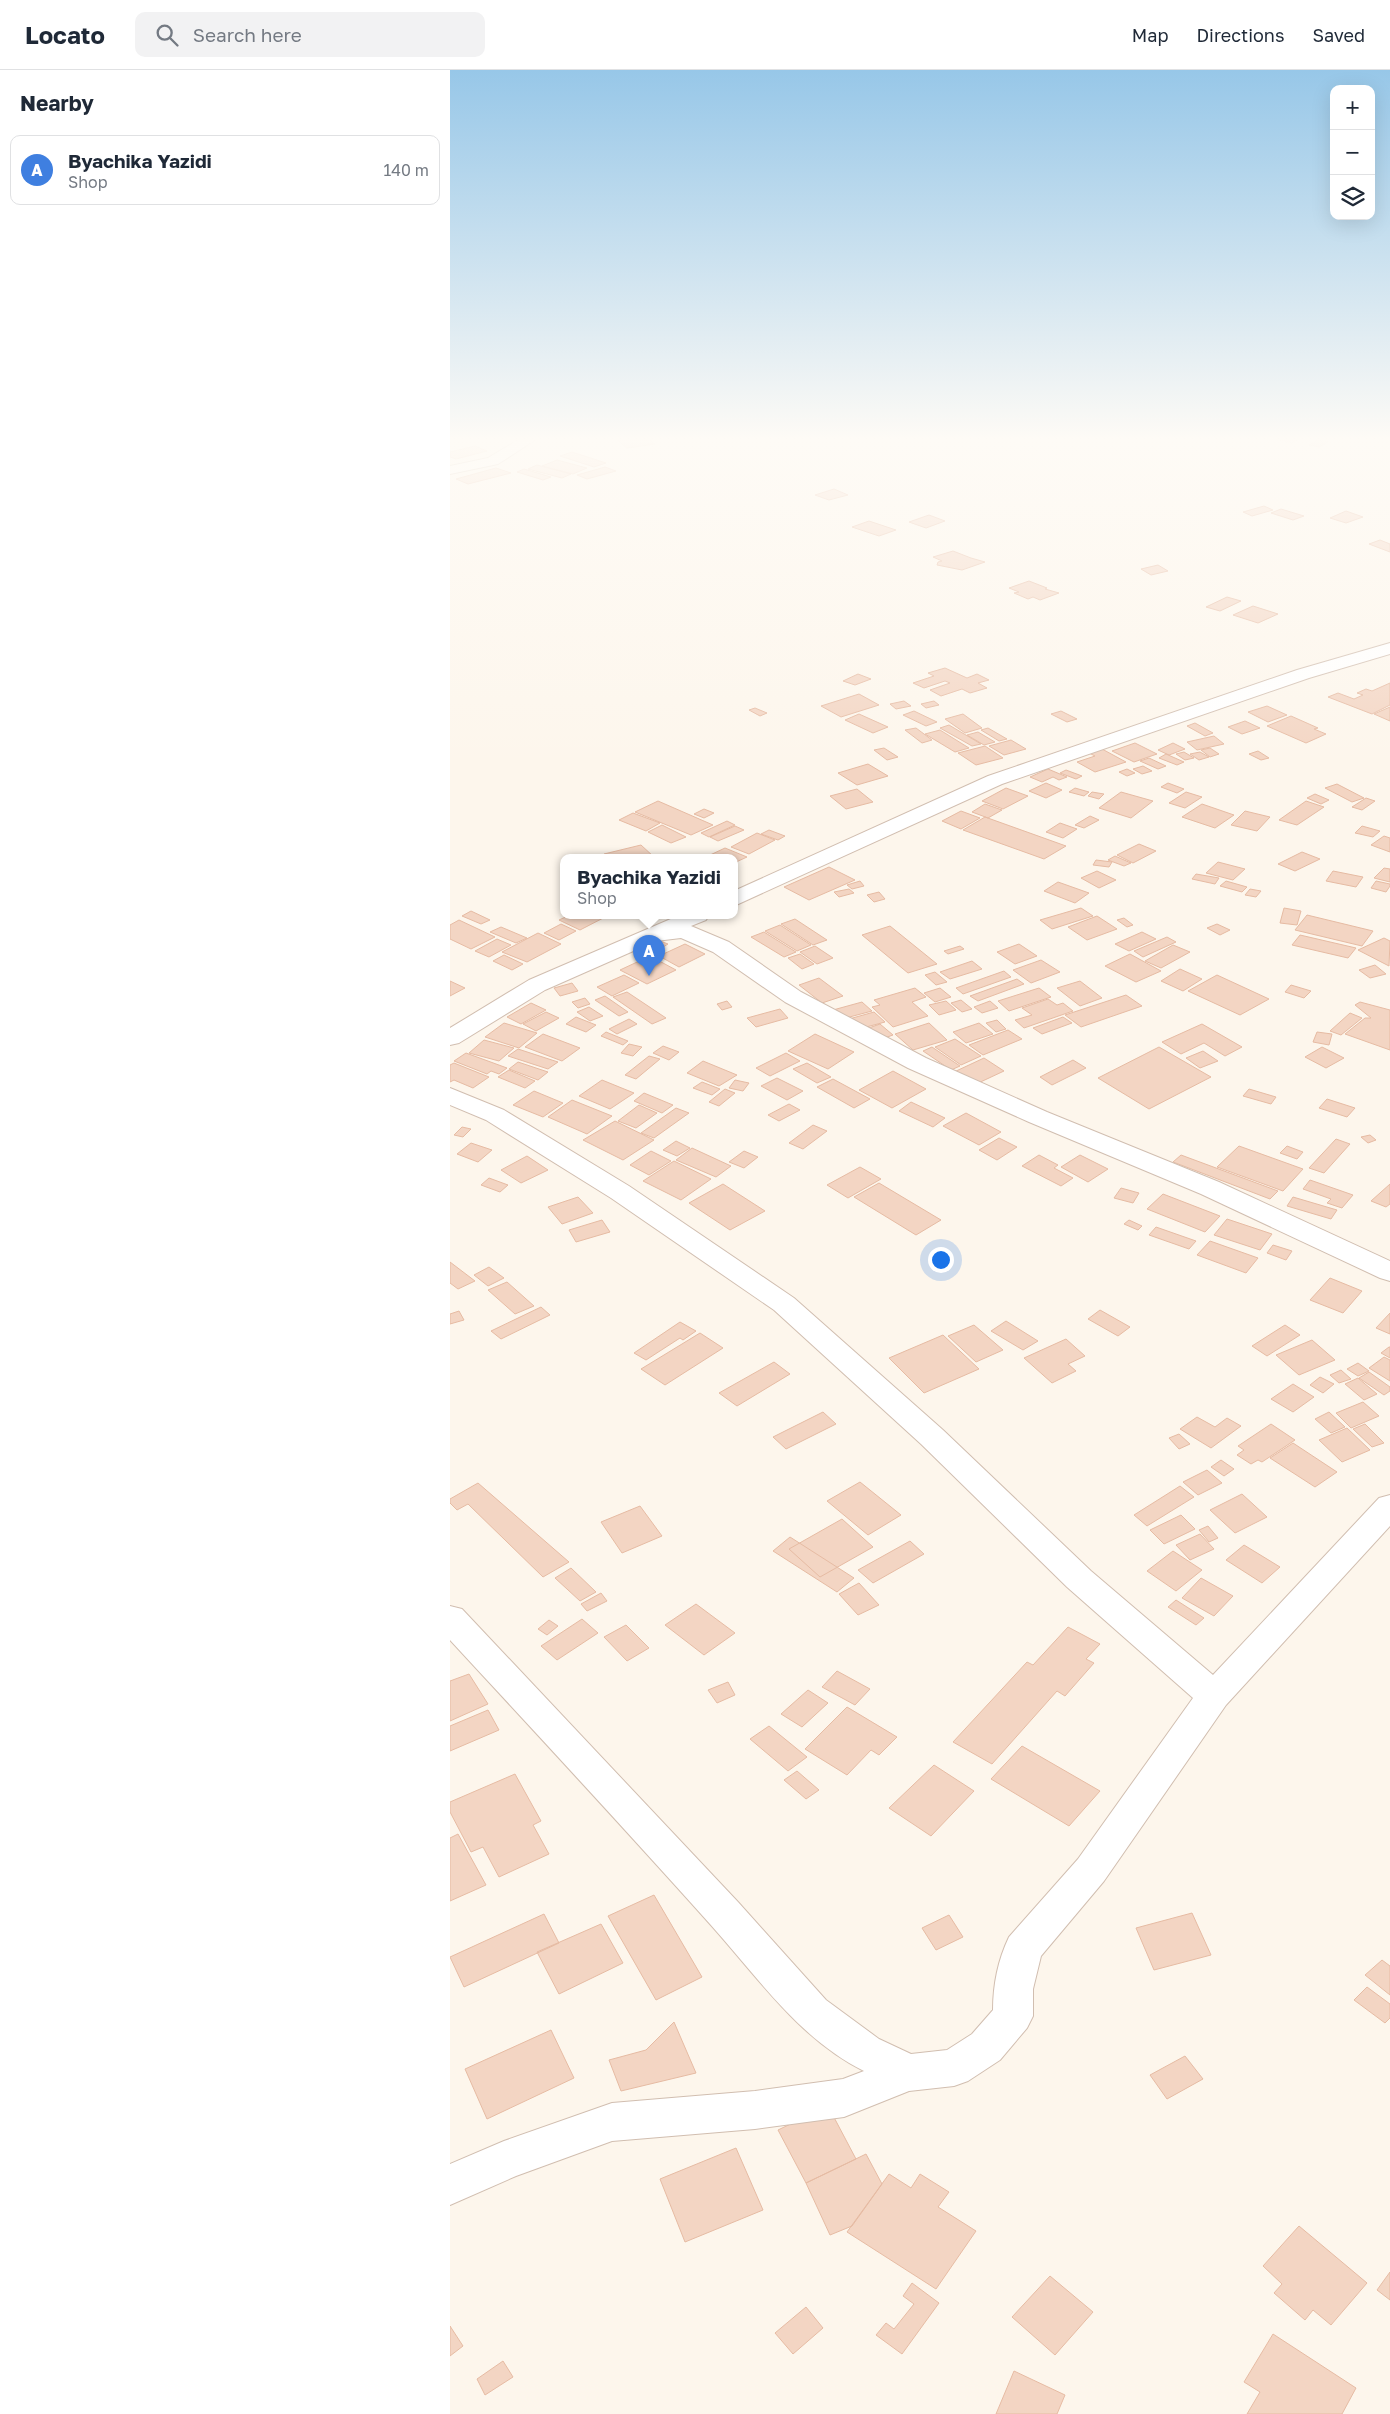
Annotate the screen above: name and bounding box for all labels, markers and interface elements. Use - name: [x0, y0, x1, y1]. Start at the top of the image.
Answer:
- search box: [135, 12, 485, 57]
- text: Locato: [25, 20, 105, 49]
- icon: search: [153, 21, 181, 49]
- text: Search here: [193, 23, 302, 46]
- text: Map: [1132, 24, 1168, 46]
- text: Directions: [1196, 24, 1284, 46]
- text: Saved: [1312, 24, 1365, 46]
- map controls: [1330, 85, 1375, 220]
- button: +: [1330, 85, 1375, 130]
- text: Nearby: [20, 90, 94, 116]
- button: −: [1330, 130, 1375, 175]
- text: Byachika Yazidi: [68, 149, 212, 172]
- text: A: [31, 160, 43, 180]
- text: 140 m: [383, 160, 429, 180]
- text: Shop: [68, 172, 108, 192]
- button: layers: [1330, 175, 1375, 220]
- popup: [560, 854, 738, 919]
- text: Byachika Yazidi: [577, 865, 721, 888]
- text: Shop: [577, 888, 617, 908]
- pin: A: [633, 935, 665, 976]
- your location: [928, 1247, 954, 1273]

